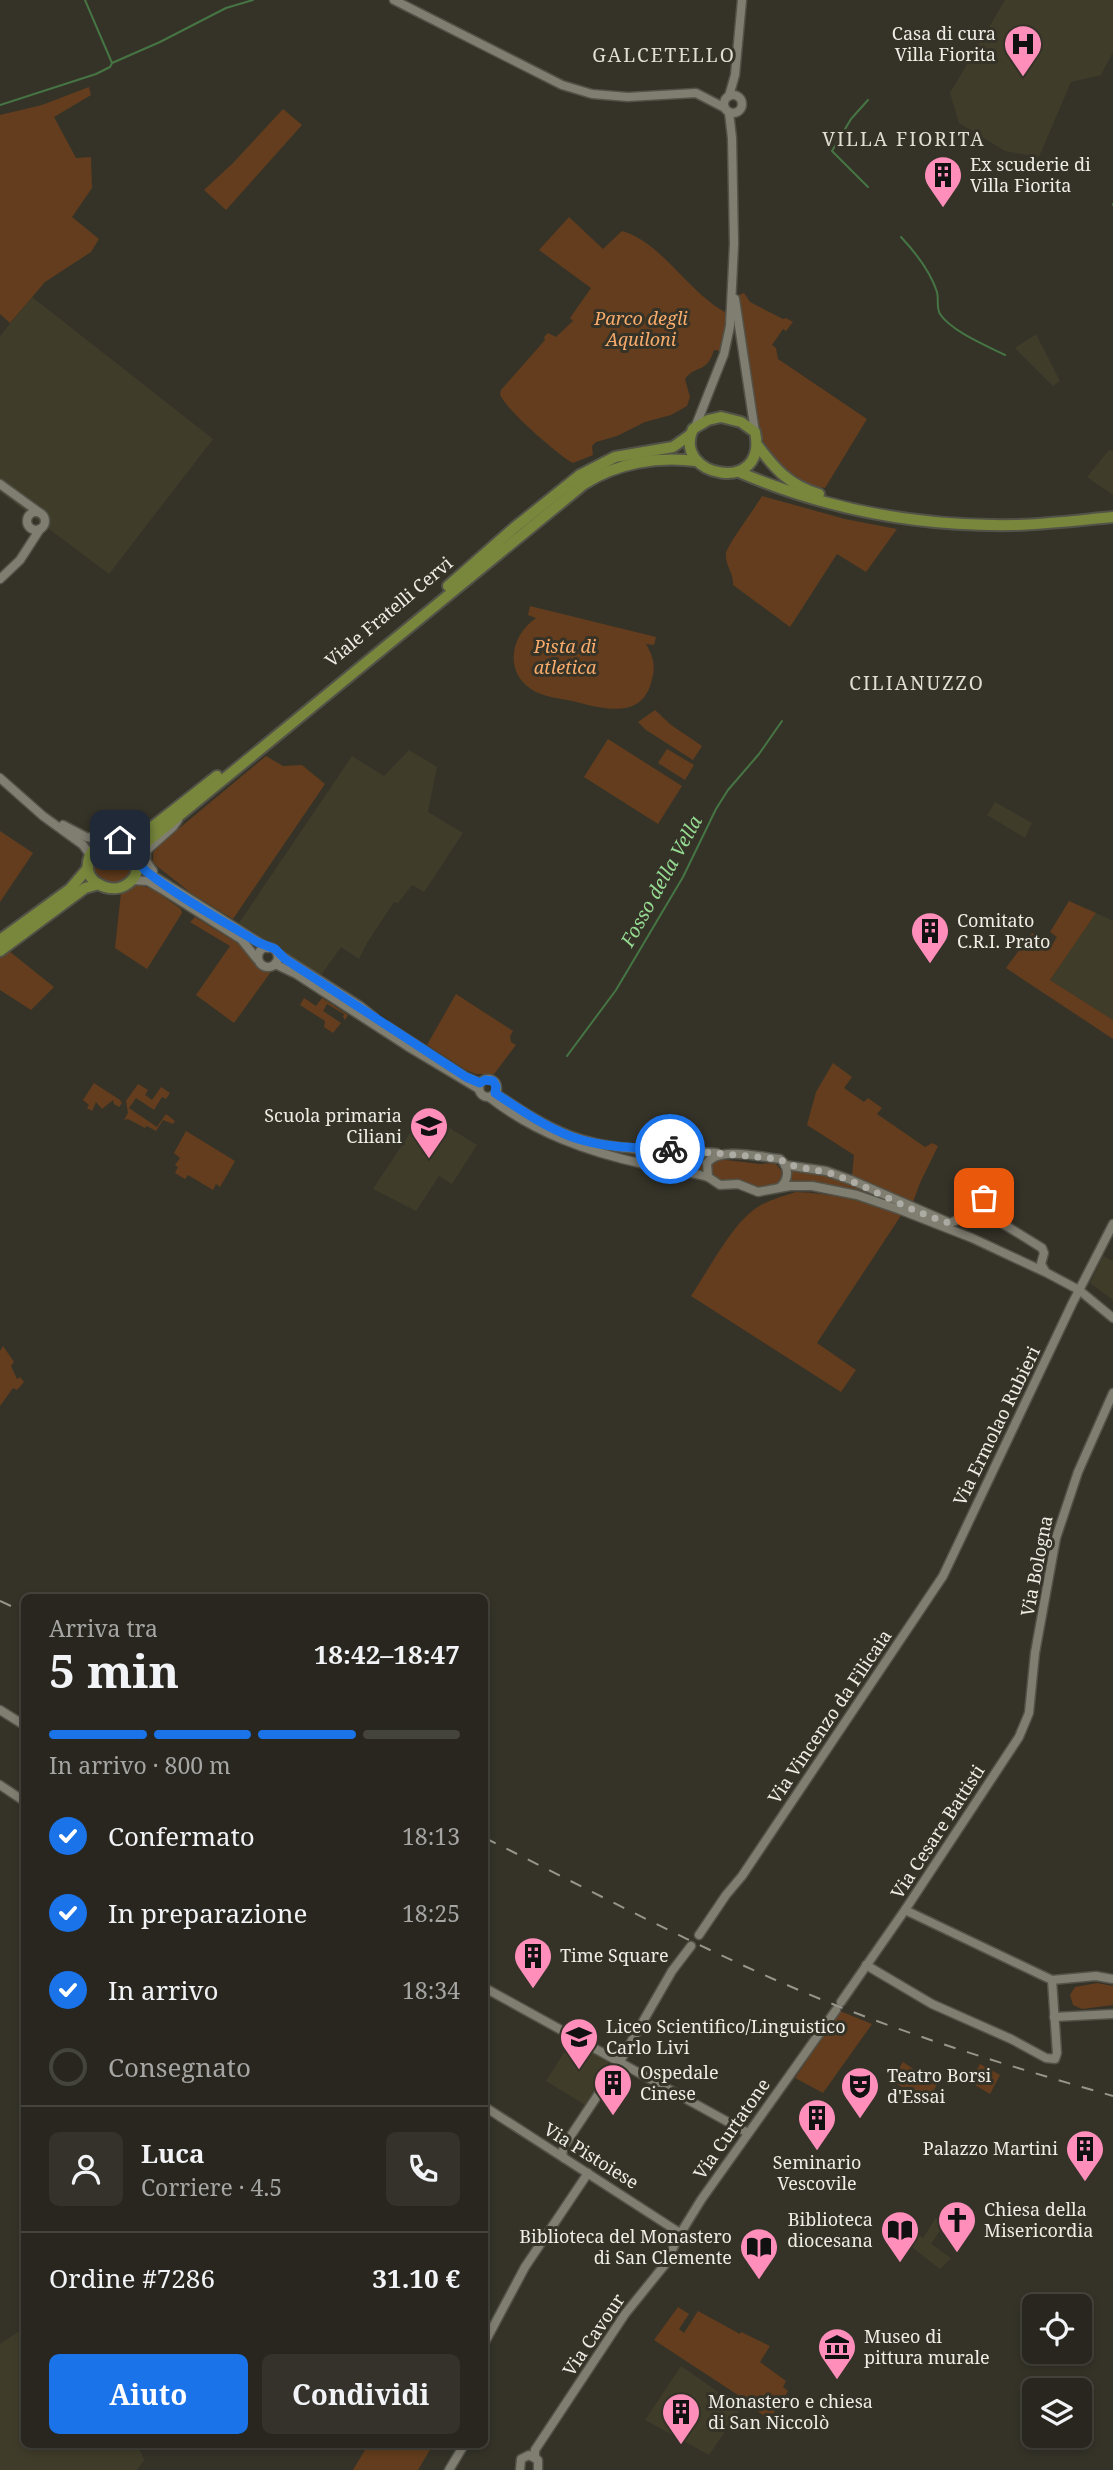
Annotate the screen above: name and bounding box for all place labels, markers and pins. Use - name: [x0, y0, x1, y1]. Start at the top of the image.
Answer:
- place label: Casa di cura Villa Fiorita: [892, 21, 996, 66]
- hospital icon: Casa di cura Villa Fiorita: [1002, 23, 1044, 78]
- place label: Ex scuderie di Villa Fiorita: [970, 152, 1091, 197]
- building icon: Ex scuderie di Villa Fiorita: [922, 154, 964, 209]
- pin: [90, 810, 150, 870]
- place label: Comitato C.R.I. Prato: [957, 908, 1051, 953]
- building icon: Comitato C.R.I. Prato: [909, 910, 951, 965]
- place label: Scuola primaria Ciliani: [264, 1103, 402, 1148]
- school or university icon: Scuola primaria Ciliani: [408, 1105, 450, 1160]
- pin: [954, 1168, 1014, 1228]
- building icon: Time Square: [512, 1935, 554, 1990]
- place label: Time Square: [560, 1943, 669, 1967]
- place label: Liceo Scientifico/Linguistico Carlo Livi: [606, 2014, 846, 2059]
- school or university icon: Liceo Scientifico/Linguistico Carlo Livi: [558, 2016, 600, 2071]
- place label: Ospedale Cinese: [640, 2060, 719, 2105]
- building icon: Ospedale Cinese: [592, 2062, 634, 2117]
- place label: Teatro Borsi d'Essai: [887, 2063, 992, 2108]
- theatre icon: Teatro Borsi d'Essai: [839, 2065, 881, 2120]
- building icon: Seminario Vescovile: [796, 2097, 838, 2152]
- building icon: Palazzo Martini: [1064, 2128, 1106, 2183]
- place label: Palazzo Martini: [923, 2136, 1058, 2160]
- place label: Seminario Vescovile: [773, 2150, 861, 2195]
- place label: Chiesa della Misericordia: [984, 2197, 1093, 2242]
- church icon: Chiesa della Misericordia: [936, 2199, 978, 2254]
- place label: Biblioteca diocesana: [787, 2207, 873, 2252]
- library icon: Biblioteca diocesana: [879, 2209, 921, 2264]
- place label: Biblioteca del Monastero di San Clemente: [519, 2224, 732, 2269]
- library icon: Biblioteca del Monastero di San Clemente: [738, 2226, 780, 2281]
- place label: Museo di pittura murale: [864, 2324, 990, 2369]
- museum icon: Museo di pittura murale: [816, 2326, 858, 2381]
- place label: Monastero e chiesa di San Niccolò: [708, 2389, 873, 2434]
- building icon: Monastero e chiesa di San Niccolò: [660, 2391, 702, 2446]

